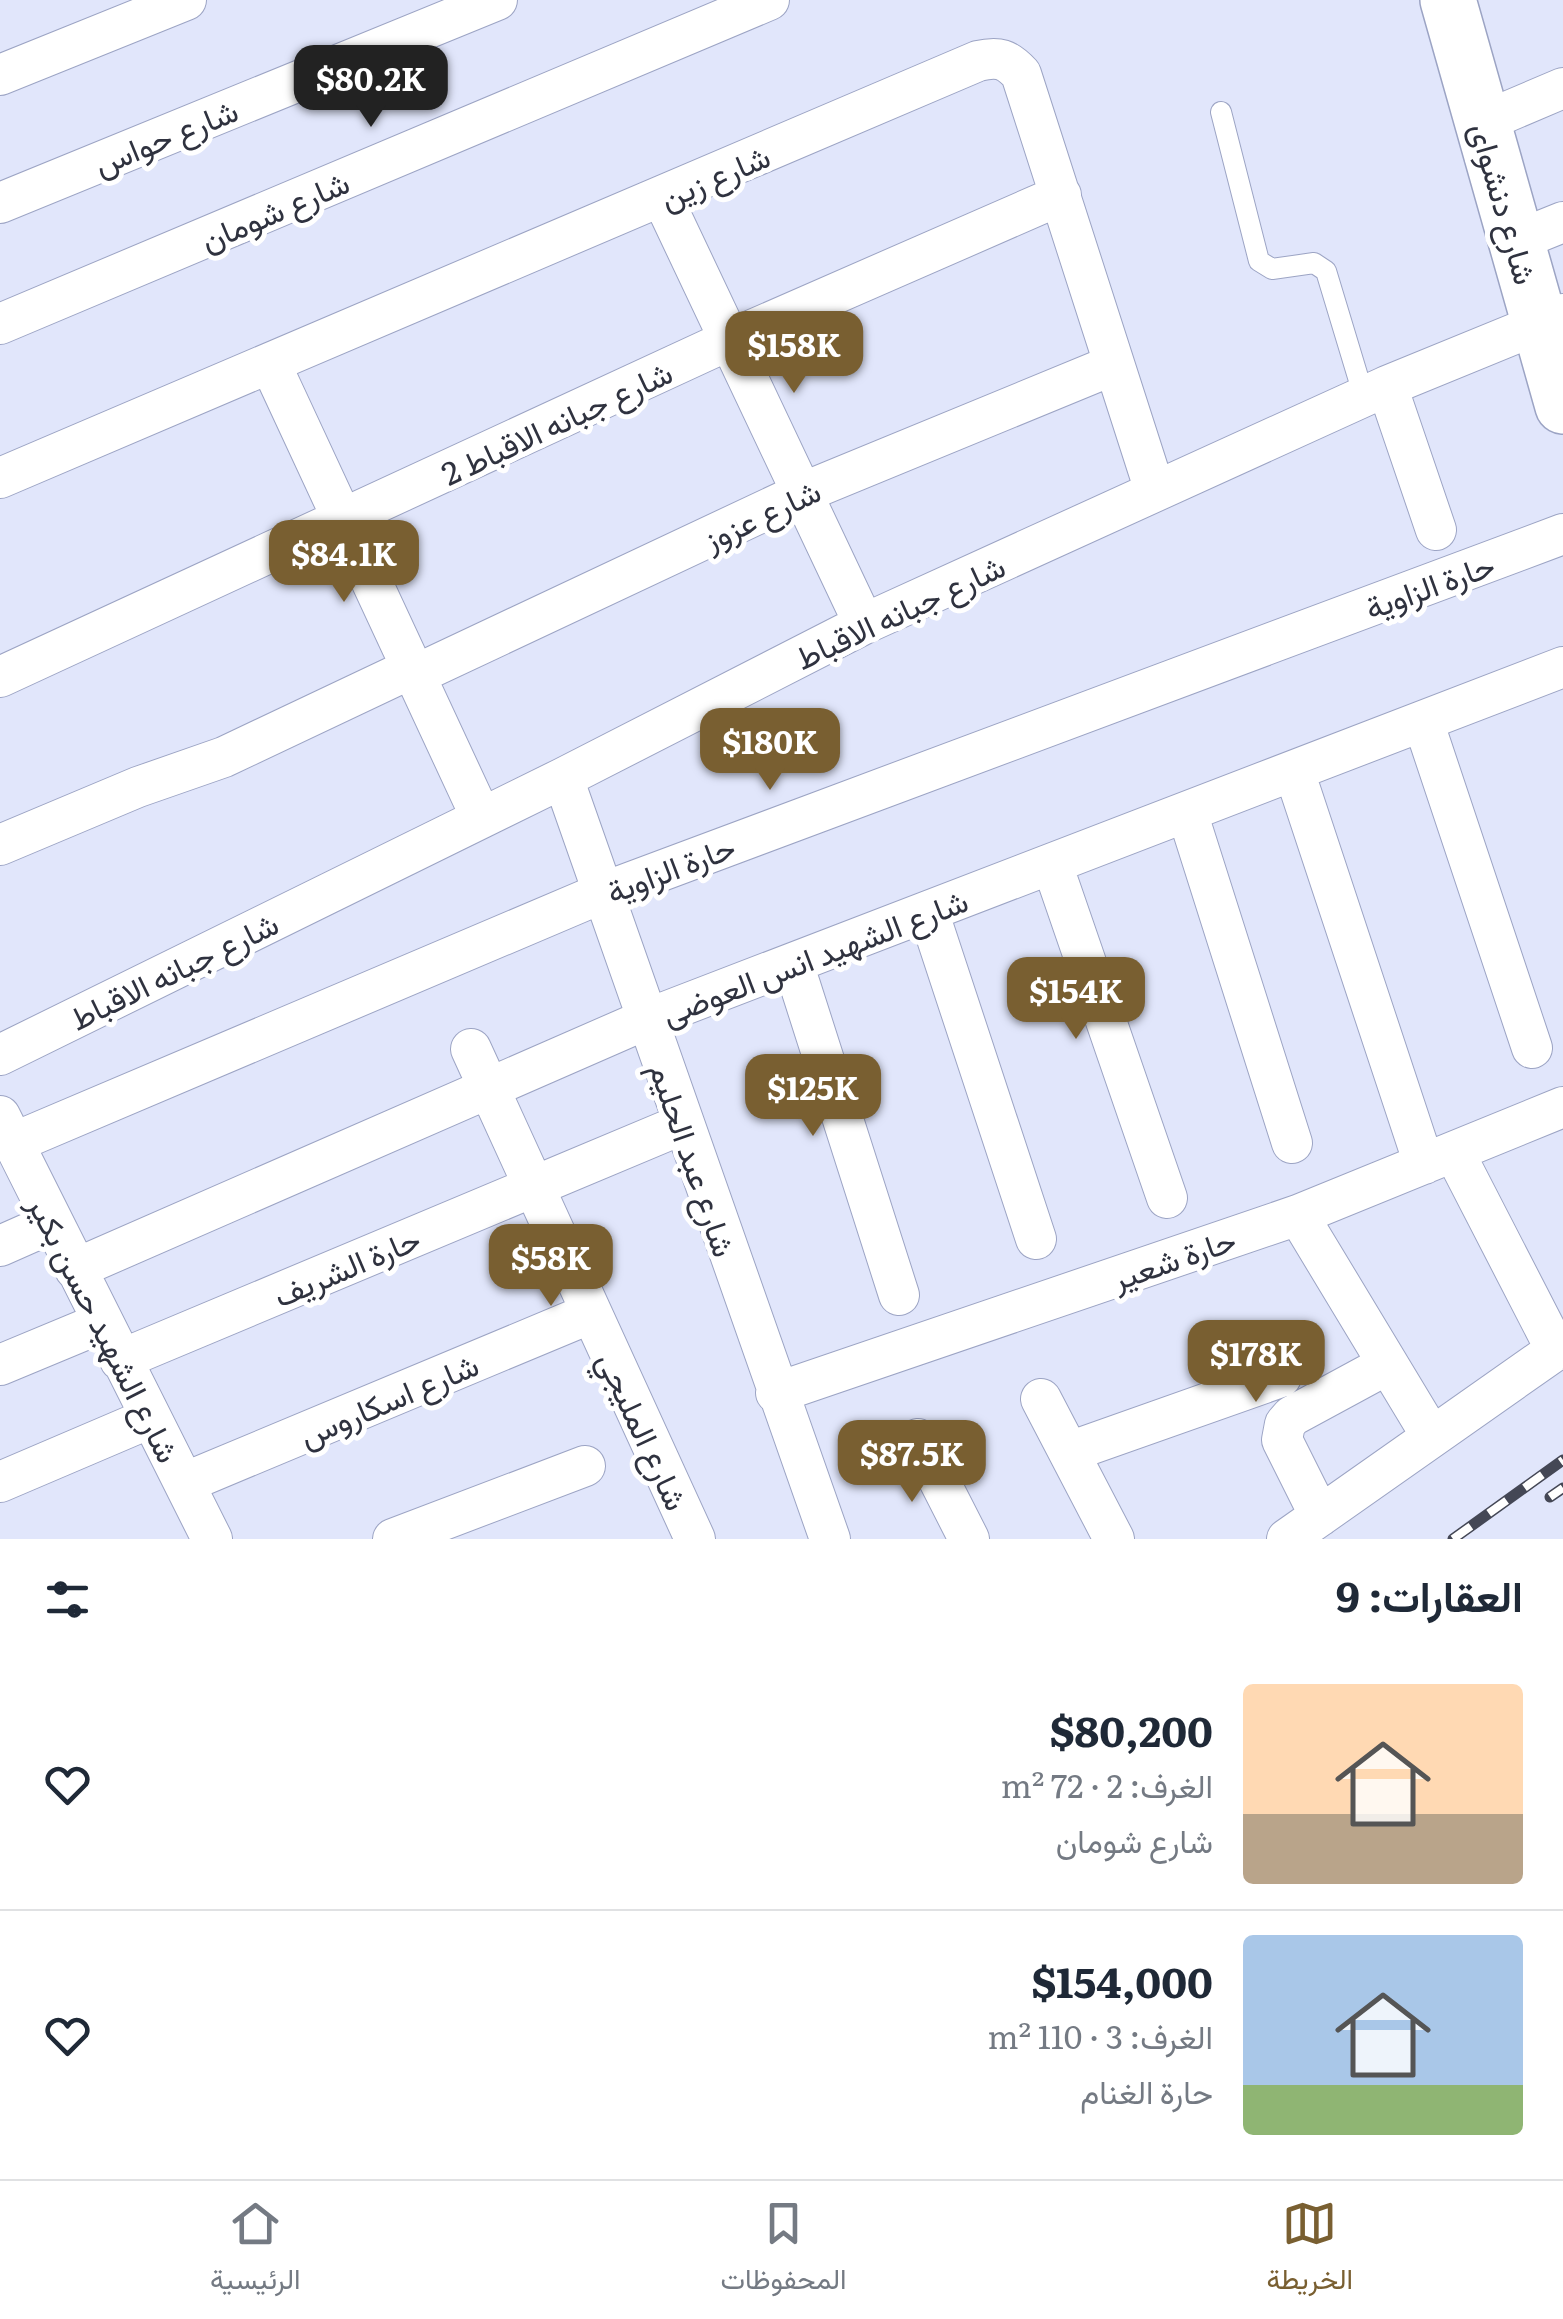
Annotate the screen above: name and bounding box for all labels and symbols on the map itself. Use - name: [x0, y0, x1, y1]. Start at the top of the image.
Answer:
- pin: $80.2K: [290, 45, 452, 130]
- street label: شارع حواس: [86, 84, 245, 187]
- street label: شارع دنشواى: [1459, 116, 1552, 290]
- street label: شارع زين: [651, 130, 777, 221]
- street label: شارع شومان: [192, 156, 356, 263]
- pin: $158K: [724, 311, 864, 396]
- street label: شارع جبانه الاقباط 2: [433, 346, 680, 496]
- street label: شارع عزوز: [694, 465, 828, 562]
- pin: $84.1K: [263, 520, 425, 605]
- street label: حارة الزاوية: [1358, 538, 1500, 630]
- street label: شارع جبانه الاقباط: [786, 540, 1013, 681]
- pin: $180K: [700, 708, 840, 793]
- street label: حارة الزاوية: [599, 820, 741, 914]
- street label: شارع الشهيد انس العوضى: [654, 874, 974, 1037]
- street label: شارع جبانه الاقباط: [60, 898, 286, 1041]
- pin: $154K: [1006, 957, 1146, 1042]
- pin: $125K: [743, 1054, 883, 1139]
- street label: شارع عبد الحليم: [638, 1055, 751, 1263]
- street label: شارع الشهيد حسن بكير: [16, 1185, 194, 1470]
- street label: حارة الشريف: [265, 1213, 427, 1317]
- street label: حارة شعير: [1104, 1213, 1241, 1301]
- pin: $58K: [492, 1224, 610, 1309]
- pin: $178K: [1186, 1320, 1326, 1405]
- street label: شارع اسكاروس: [291, 1339, 486, 1458]
- street label: شارع المليجي: [583, 1343, 703, 1519]
- pin: $87.5K: [831, 1420, 993, 1505]

